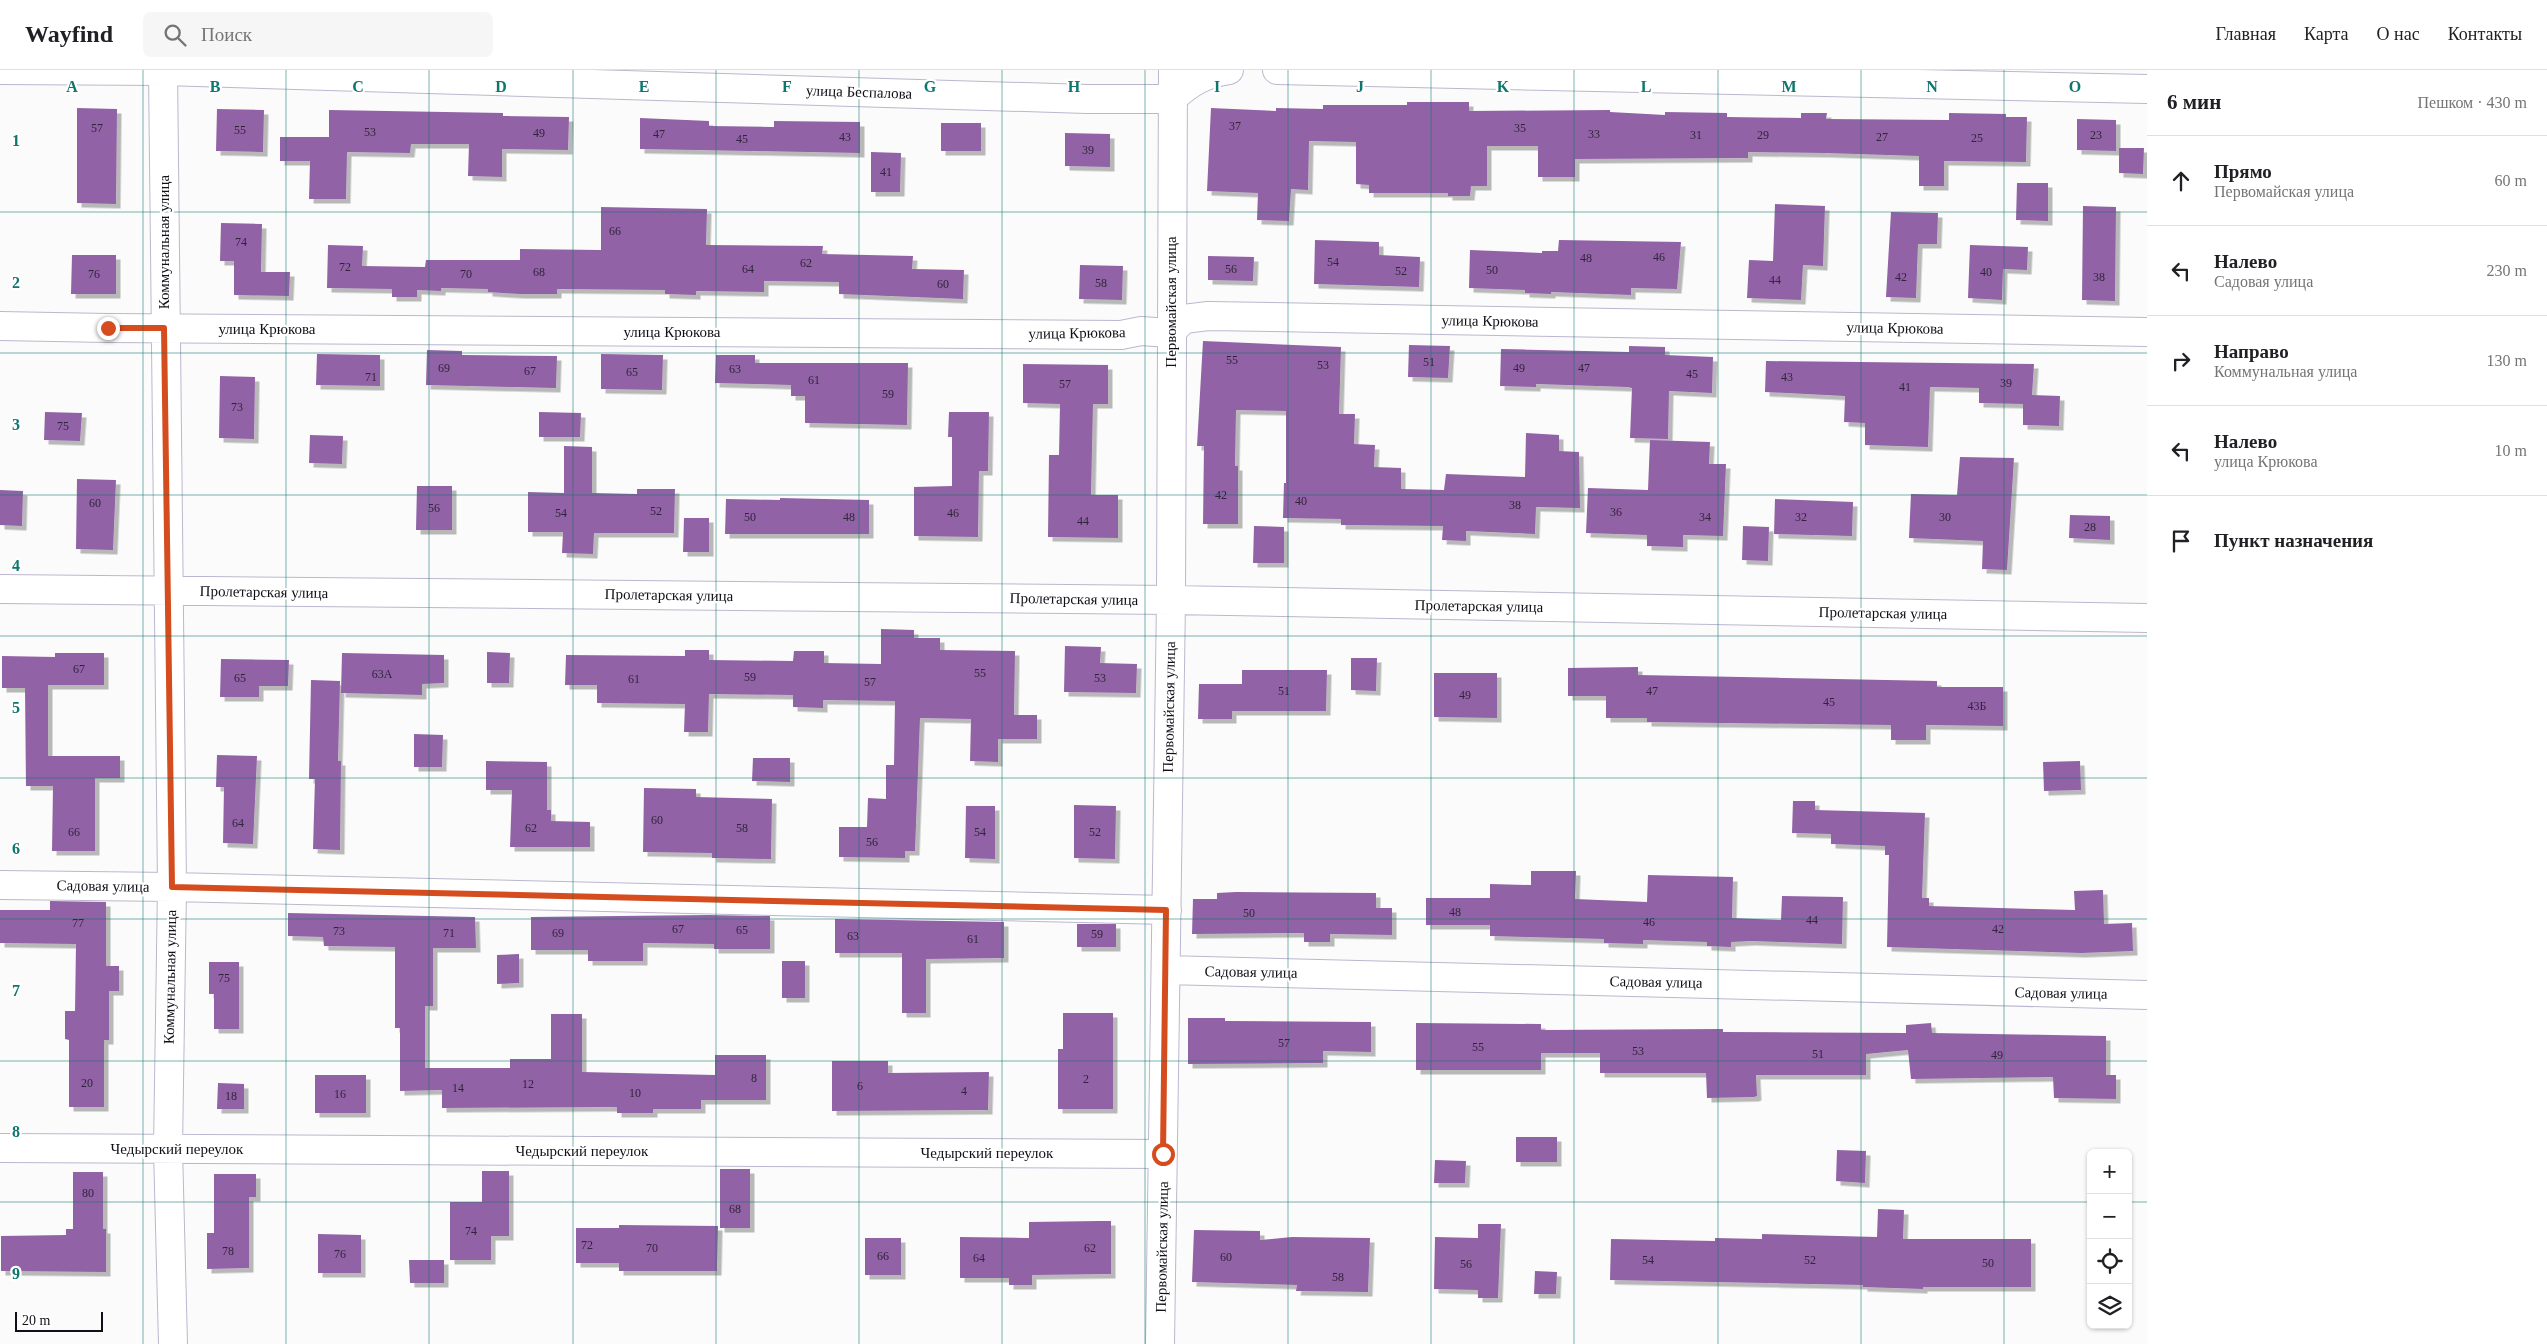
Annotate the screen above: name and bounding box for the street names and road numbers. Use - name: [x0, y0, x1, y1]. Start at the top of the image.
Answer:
- street label: улица Беспалова: [806, 82, 913, 102]
- street label: Коммунальная улица: [156, 174, 172, 309]
- street label: Первомайская улица: [1163, 236, 1179, 368]
- street label: улица Крюкова: [1441, 312, 1539, 330]
- street label: улица Крюкова: [1846, 319, 1944, 337]
- street label: улица Крюкова: [218, 321, 316, 337]
- street label: улица Крюкова: [623, 324, 721, 340]
- street label: улица Крюкова: [1028, 324, 1126, 342]
- street label: Пролетарская улица: [199, 583, 329, 601]
- street label: Пролетарская улица: [604, 586, 734, 604]
- street label: Пролетарская улица: [1009, 590, 1139, 608]
- street label: Пролетарская улица: [1414, 597, 1544, 615]
- street label: Пролетарская улица: [1818, 604, 1948, 622]
- street label: Первомайская улица: [1160, 641, 1178, 773]
- street label: Садовая улица: [56, 877, 150, 895]
- street label: Коммунальная улица: [161, 909, 179, 1044]
- street label: Садовая улица: [1204, 963, 1298, 981]
- street label: Садовая улица: [1609, 973, 1703, 991]
- street label: Садовая улица: [2014, 984, 2108, 1002]
- street label: Чедырский переулок: [111, 1141, 244, 1157]
- street label: Чедырский переулок: [516, 1143, 649, 1159]
- street label: Чедырский переулок: [921, 1145, 1054, 1161]
- street label: Первомайская улица: [1153, 1181, 1171, 1313]

